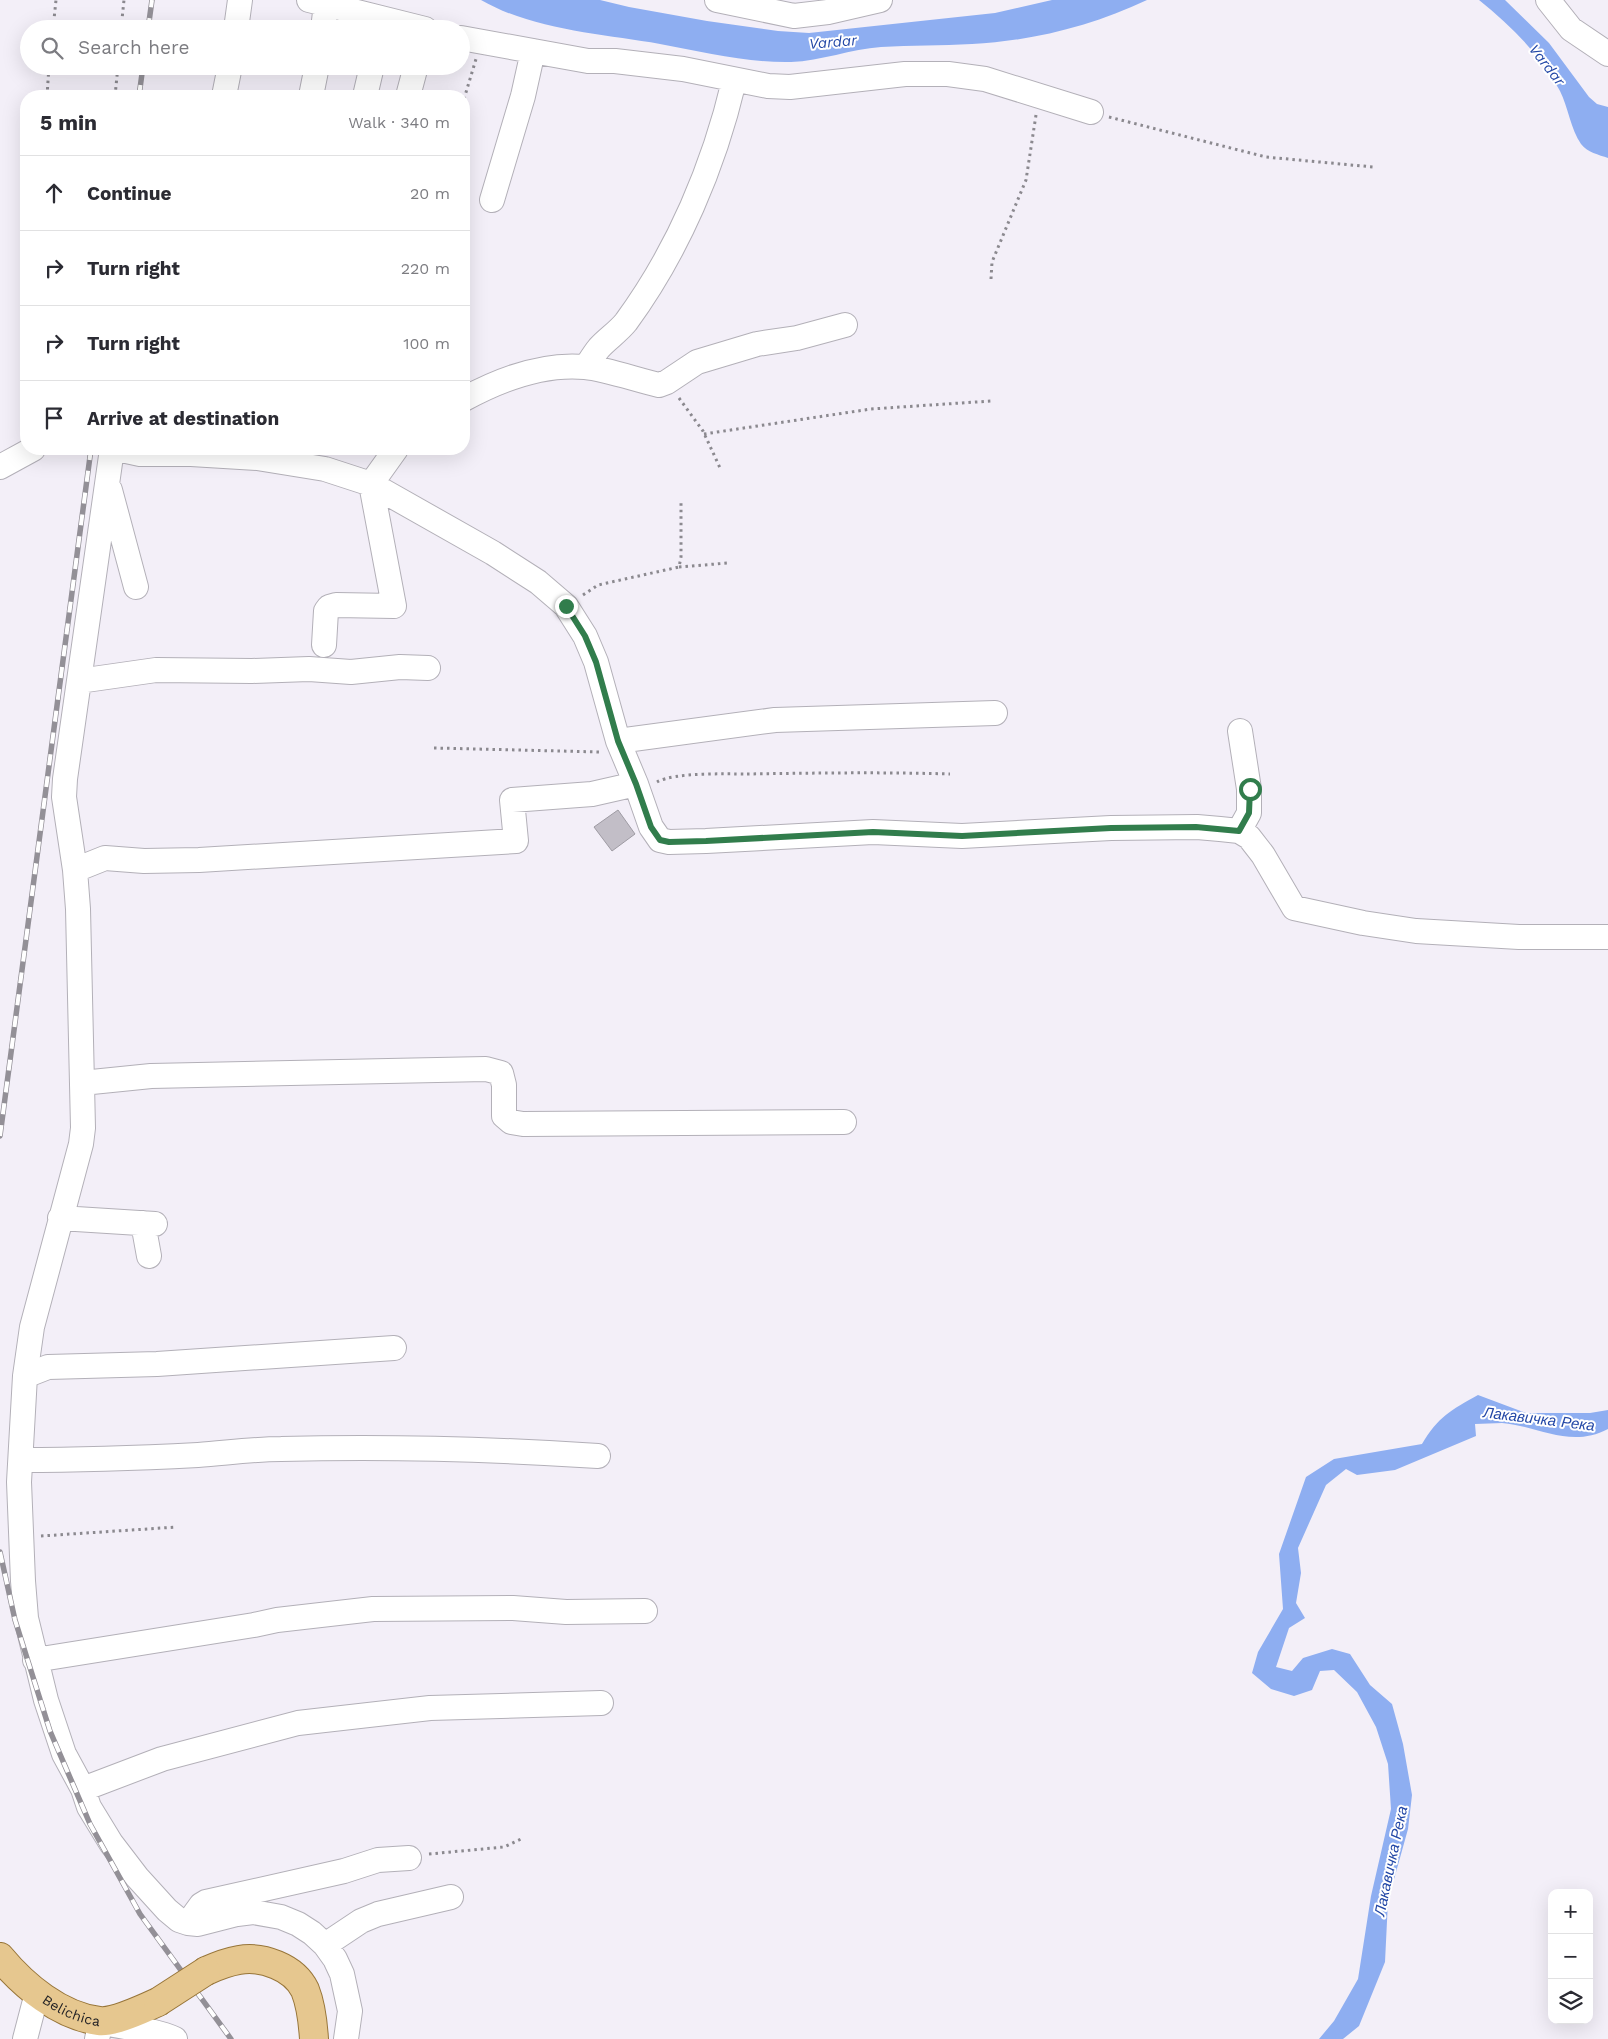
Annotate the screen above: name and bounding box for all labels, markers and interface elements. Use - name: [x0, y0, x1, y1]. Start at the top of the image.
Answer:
- search box: [20, 20, 470, 75]
- water label: Vardar: [808, 31, 859, 53]
- icon: search: [38, 34, 66, 62]
- text: Search here: [78, 36, 189, 59]
- water label: Vardar: [1525, 41, 1570, 90]
- text: 5 min: [40, 110, 97, 135]
- text: Walk · 340 m: [348, 113, 450, 132]
- icon: ahead: [40, 179, 68, 207]
- text: Continue: [87, 182, 171, 205]
- text: 20 m: [410, 184, 450, 203]
- icon: right: [40, 254, 68, 282]
- text: Turn right: [87, 257, 180, 280]
- text: 220 m: [401, 259, 450, 278]
- icon: right: [40, 329, 68, 357]
- text: Turn right: [87, 332, 180, 355]
- text: 100 m: [403, 334, 450, 353]
- icon: arrive: [40, 404, 68, 432]
- text: Arrive at destination: [87, 407, 279, 430]
- route end: [555, 595, 578, 618]
- route start: [1239, 778, 1262, 801]
- water label: Лакавичка Река: [1481, 1403, 1596, 1435]
- water label: Лакавичка Река: [1370, 1804, 1411, 1919]
- map controls: [1548, 1889, 1593, 2024]
- button: +: [1548, 1889, 1593, 1934]
- button: −: [1548, 1934, 1593, 1979]
- button: layers: [1548, 1979, 1593, 2024]
- street label: Belichica: [40, 1991, 101, 2029]

